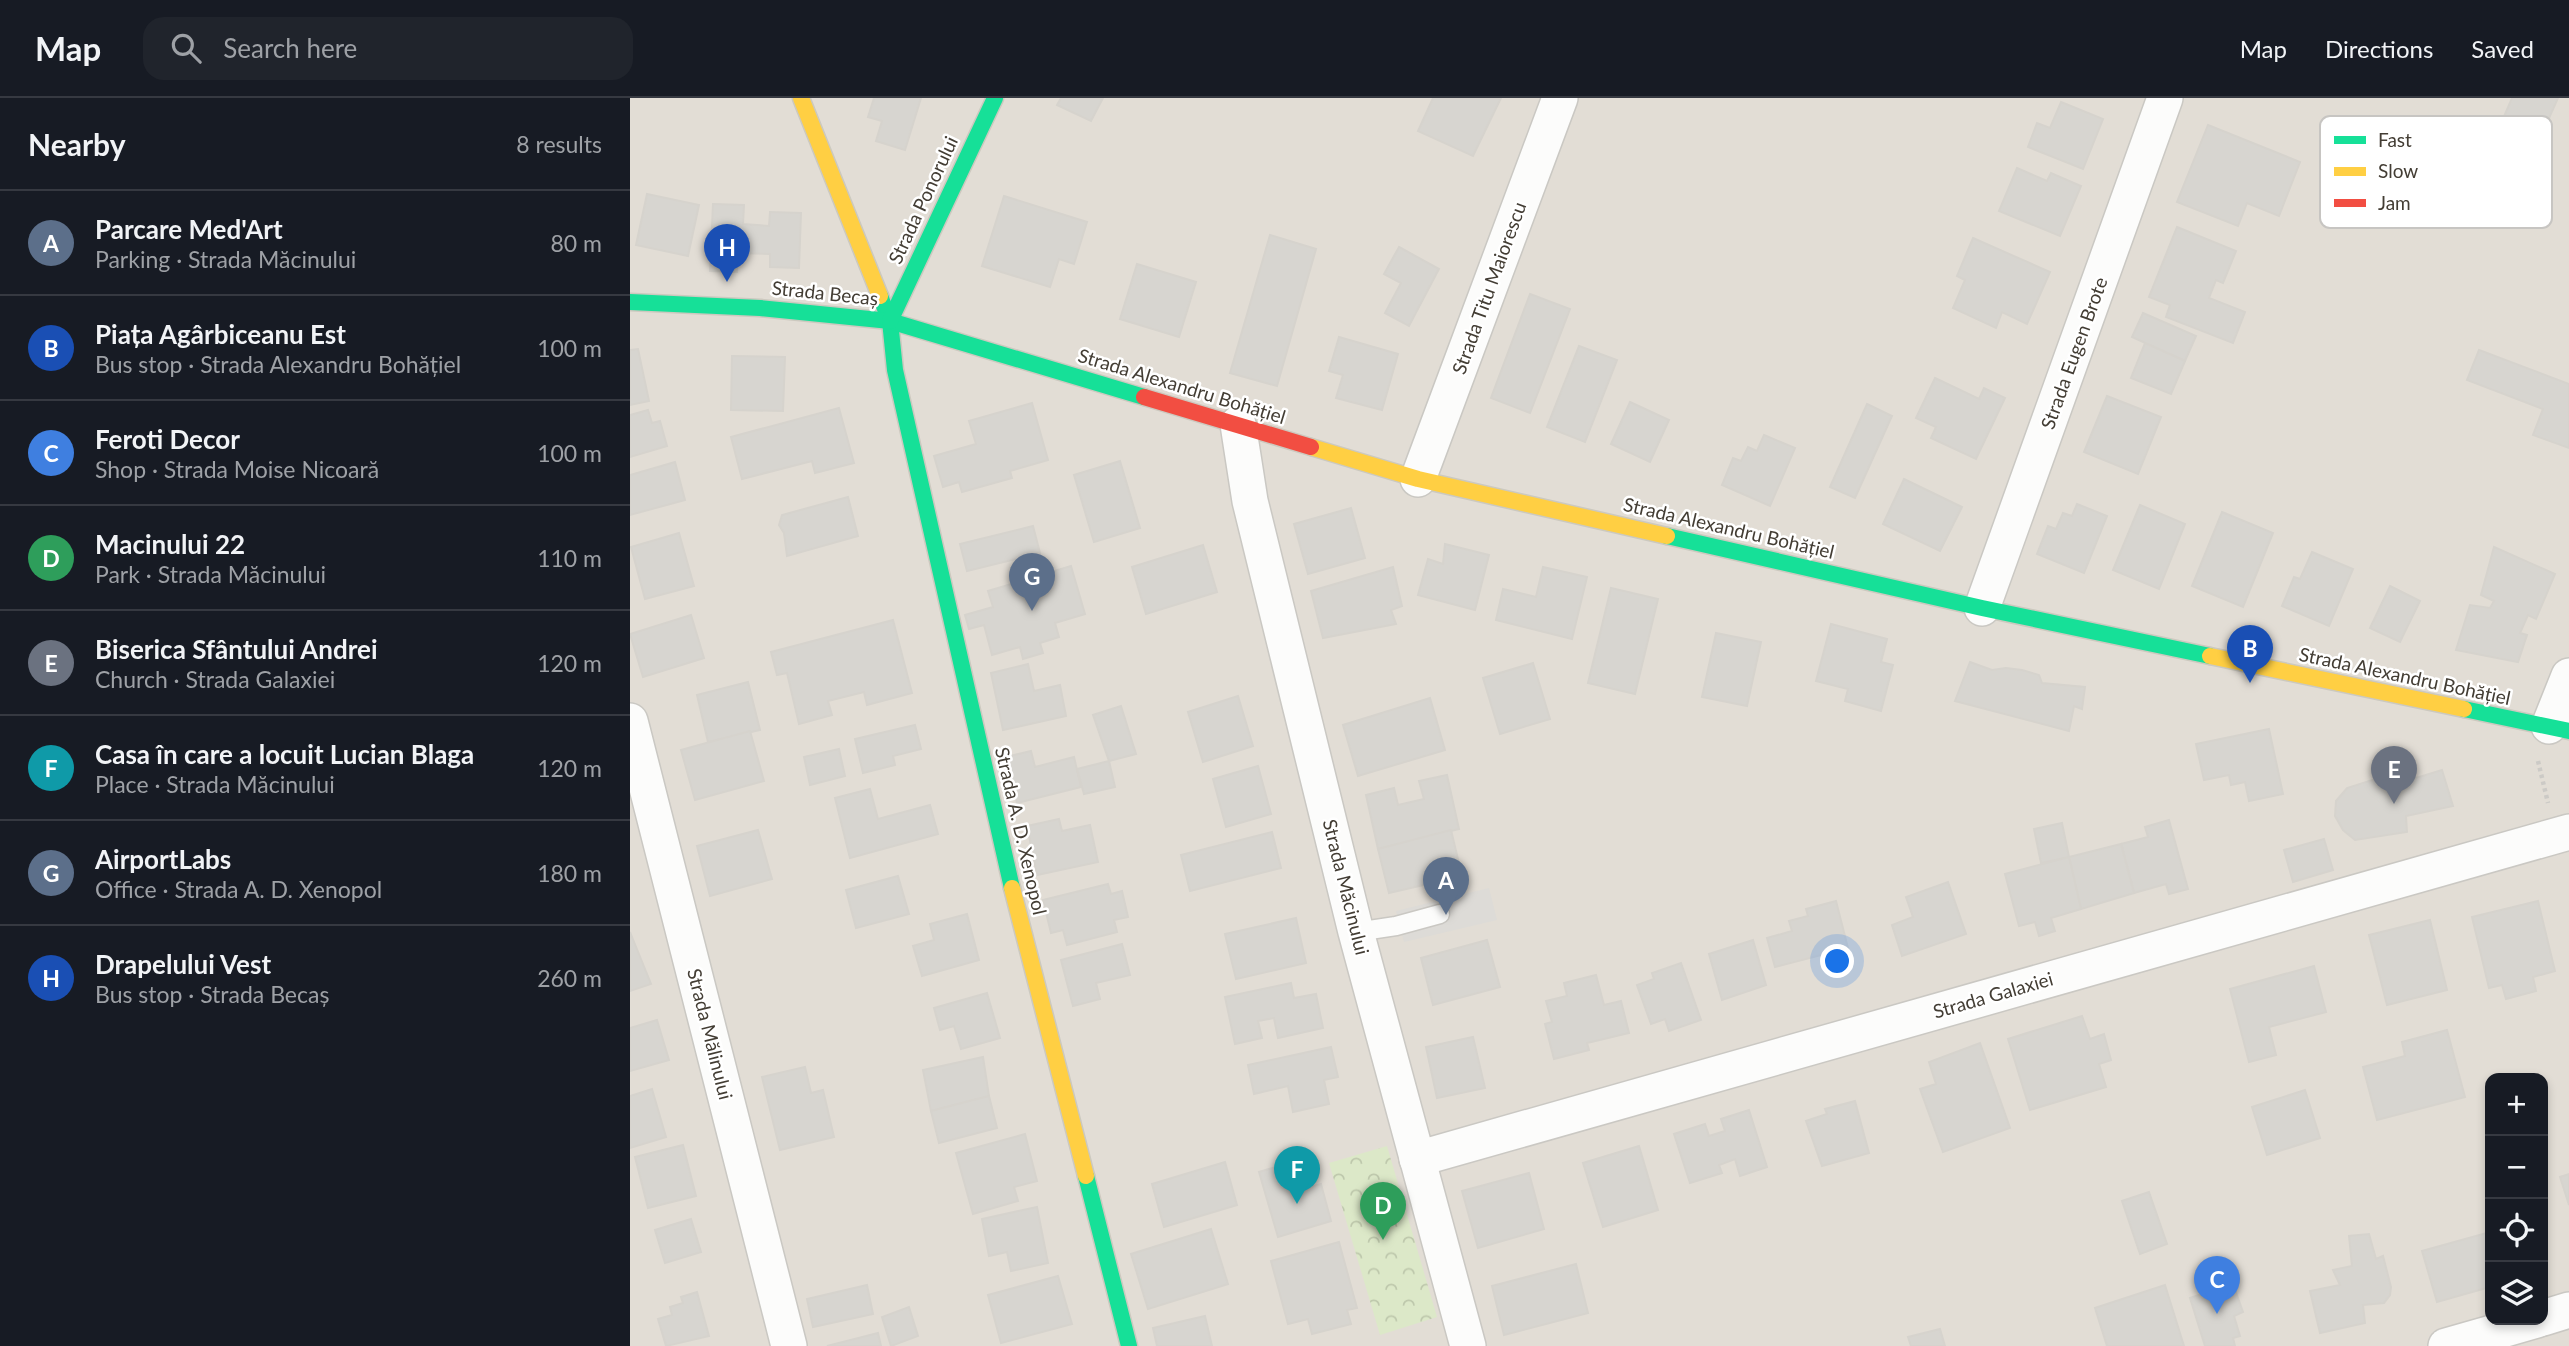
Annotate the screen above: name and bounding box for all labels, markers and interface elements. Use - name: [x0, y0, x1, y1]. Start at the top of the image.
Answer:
- search box: [143, 17, 633, 80]
- text: Map: [35, 28, 101, 68]
- icon: search: [167, 29, 205, 67]
- text: Search here: [223, 32, 357, 64]
- text: Map: [2240, 34, 2287, 63]
- text: Directions: [2325, 34, 2433, 63]
- text: Saved: [2471, 34, 2534, 63]
- legend: [2320, 116, 2552, 228]
- text: Nearby: [28, 126, 126, 162]
- text: Fast: [2378, 128, 2412, 151]
- text: 8 results: [516, 130, 602, 158]
- street label: Strada Ponorului: [883, 132, 962, 267]
- text: Slow: [2378, 159, 2418, 182]
- text: Jam: [2378, 191, 2411, 214]
- street label: Strada Titu Maiorescu: [1447, 198, 1530, 377]
- text: Parcare Med'Art: [95, 213, 283, 245]
- pin: H: [704, 224, 750, 282]
- text: A: [43, 229, 59, 257]
- text: 80 m: [551, 229, 602, 257]
- text: Parking · Strada Măcinului: [95, 245, 356, 273]
- street label: Strada Eugen Brote: [2035, 274, 2112, 432]
- street label: Strada Becaș: [771, 275, 879, 310]
- text: Piața Agârbiceanu Est: [95, 318, 346, 350]
- text: B: [43, 334, 59, 362]
- text: 100 m: [537, 334, 602, 362]
- street label: Strada Alexandru Bohățiel: [1076, 343, 1289, 428]
- text: Bus stop · Strada Alexandru Bohățiel: [95, 350, 461, 378]
- text: Feroti Decor: [95, 423, 240, 455]
- text: C: [43, 439, 59, 467]
- text: 100 m: [537, 439, 602, 467]
- text: Shop · Strada Moise Nicoară: [95, 455, 379, 483]
- street label: Strada Alexandru Bohățiel: [1621, 492, 1837, 563]
- text: Macinului 22: [95, 528, 245, 560]
- text: D: [42, 544, 60, 572]
- text: 110 m: [537, 544, 602, 572]
- pin: G: [1009, 553, 1055, 611]
- text: Park · Strada Măcinului: [95, 560, 326, 588]
- pin: B: [2227, 625, 2273, 683]
- text: Biserica Sfântului Andrei: [95, 633, 378, 665]
- street label: Strada Alexandru Bohățiel: [2297, 642, 2513, 709]
- text: E: [44, 649, 58, 677]
- text: 120 m: [537, 649, 602, 677]
- text: Church · Strada Galaxiei: [95, 665, 335, 693]
- text: Casa în care a locuit Lucian Blaga: [95, 738, 474, 770]
- street label: Strada A. D. Xenopol: [991, 745, 1052, 917]
- pin: E: [2371, 746, 2417, 804]
- text: F: [44, 754, 58, 782]
- text: 120 m: [537, 754, 602, 782]
- text: Place · Strada Măcinului: [95, 770, 335, 798]
- street label: Strada Măcinului: [1318, 817, 1374, 957]
- text: AirportLabs: [95, 843, 231, 875]
- pin: A: [1423, 857, 1469, 915]
- text: G: [43, 859, 59, 887]
- text: 180 m: [537, 859, 602, 887]
- text: Office · Strada A. D. Xenopol: [95, 875, 382, 903]
- your location: [1820, 944, 1854, 978]
- text: Drapelului Vest: [95, 948, 271, 980]
- text: H: [42, 964, 60, 992]
- text: 260 m: [537, 964, 602, 992]
- street label: Strada Mălinului: [683, 966, 738, 1102]
- street label: Strada Galaxiei: [1930, 966, 2055, 1023]
- text: Bus stop · Strada Becaș: [95, 980, 329, 1008]
- map controls: [2485, 1073, 2548, 1325]
- button: +: [2485, 1073, 2548, 1136]
- button: −: [2485, 1136, 2548, 1199]
- pin: F: [1274, 1146, 1320, 1204]
- pin: D: [1360, 1182, 1406, 1240]
- button: locate: [2485, 1199, 2548, 1262]
- pin: C: [2194, 1256, 2240, 1314]
- button: layers: [2485, 1262, 2548, 1325]

